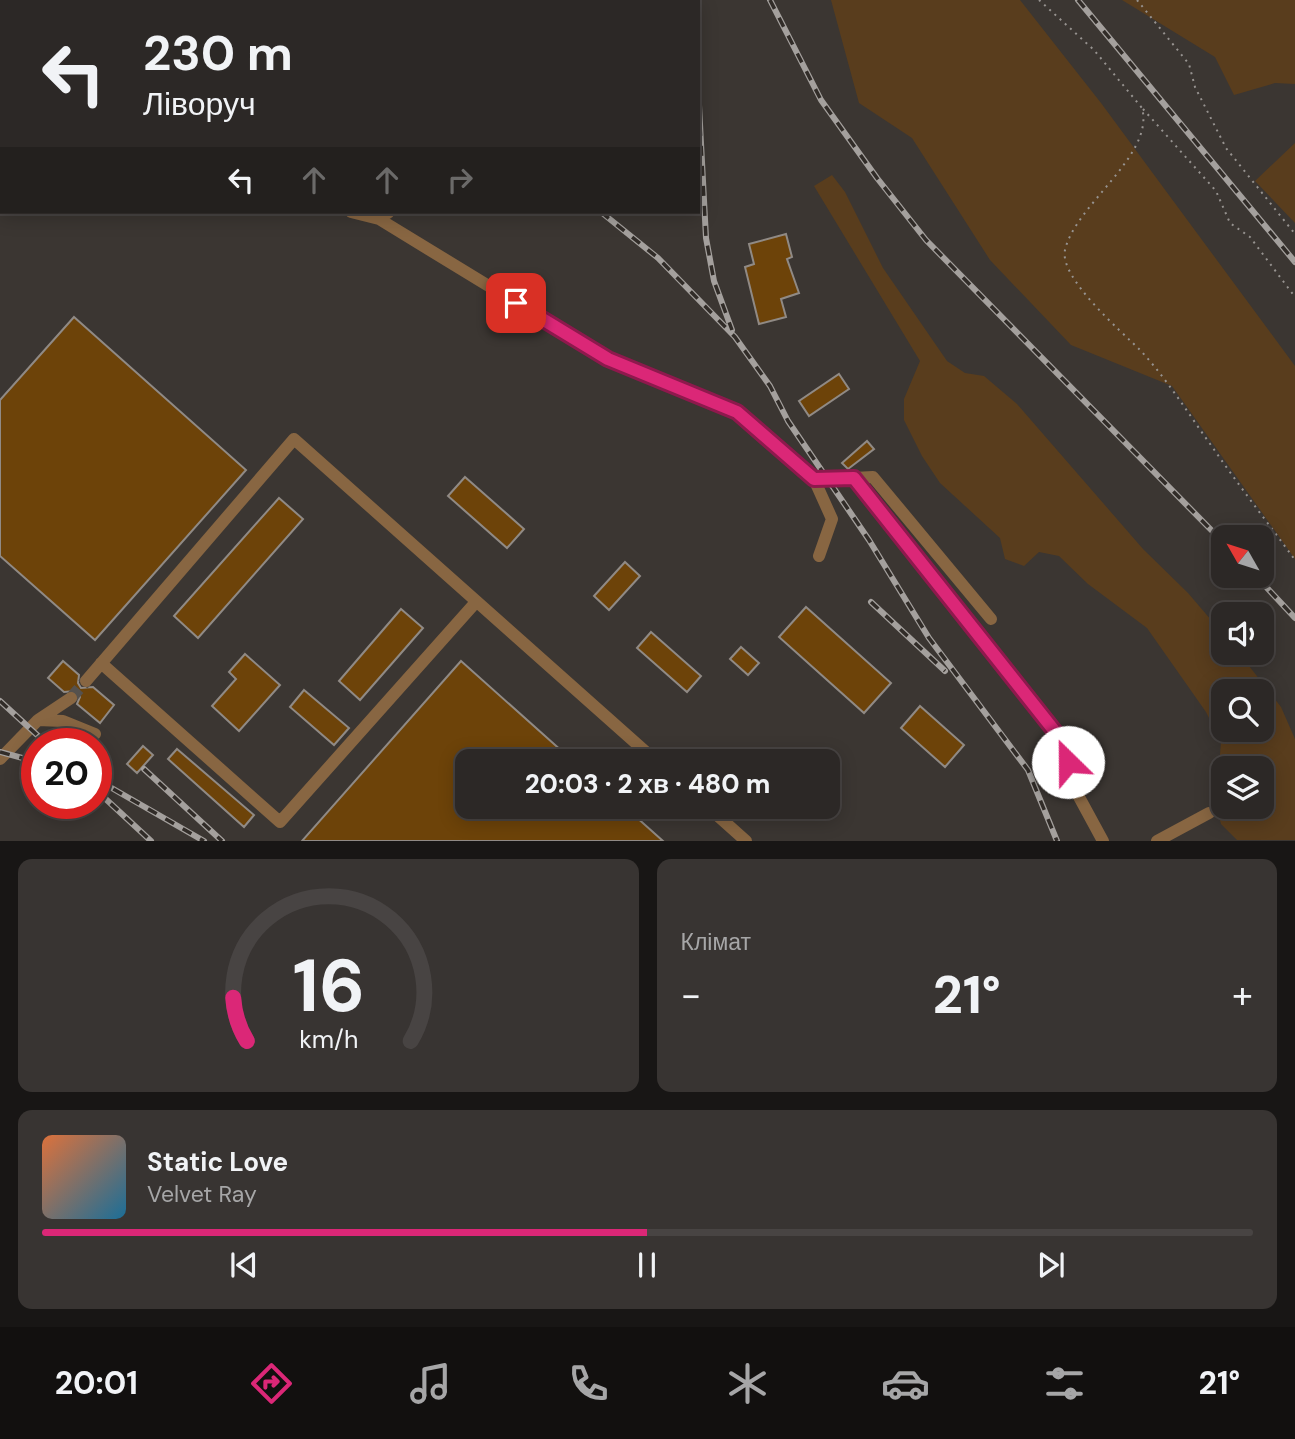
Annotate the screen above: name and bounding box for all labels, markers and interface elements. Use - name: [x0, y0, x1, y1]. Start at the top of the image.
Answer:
- text: 230 m: [143, 21, 293, 85]
- icon: left: [28, 28, 119, 119]
- text: Ліворуч: [143, 83, 256, 125]
- icon: left: [222, 161, 260, 199]
- icon: ahead: [295, 161, 333, 199]
- icon: ahead: [368, 161, 406, 199]
- icon: right: [441, 161, 479, 199]
- pin: [486, 273, 546, 333]
- icon: arrive: [497, 284, 535, 322]
- north arrow: [1211, 525, 1274, 588]
- map controls: [1211, 525, 1274, 819]
- button: sound: [1211, 602, 1274, 665]
- button: search: [1211, 679, 1274, 742]
- position arrow: [1031, 725, 1105, 799]
- speed limit sign: 20: [21, 728, 112, 819]
- button: layers: [1211, 756, 1274, 819]
- text: 20:03 · 2 хв · 480 m: [525, 767, 770, 801]
- text: Клімат: [681, 927, 751, 957]
- text: 16: [292, 940, 365, 1035]
- text: 21°: [933, 961, 1001, 1029]
- text: −: [681, 970, 701, 1020]
- text: +: [1232, 970, 1253, 1020]
- text: km/h: [299, 1023, 358, 1056]
- text: Static Love: [147, 1145, 288, 1179]
- text: Velvet Ray: [147, 1179, 257, 1209]
- icon: previous: [225, 1246, 263, 1284]
- icon: pause: [628, 1246, 666, 1284]
- icon: next: [1032, 1246, 1070, 1284]
- icon: directions: [247, 1359, 296, 1408]
- icon: music: [406, 1359, 455, 1408]
- icon: phone: [564, 1359, 613, 1408]
- icon: climate: [723, 1359, 772, 1408]
- icon: car: [881, 1359, 930, 1408]
- icon: filters: [1040, 1359, 1089, 1408]
- text: 20:01: [55, 1362, 138, 1404]
- text: 21°: [1198, 1362, 1240, 1404]

